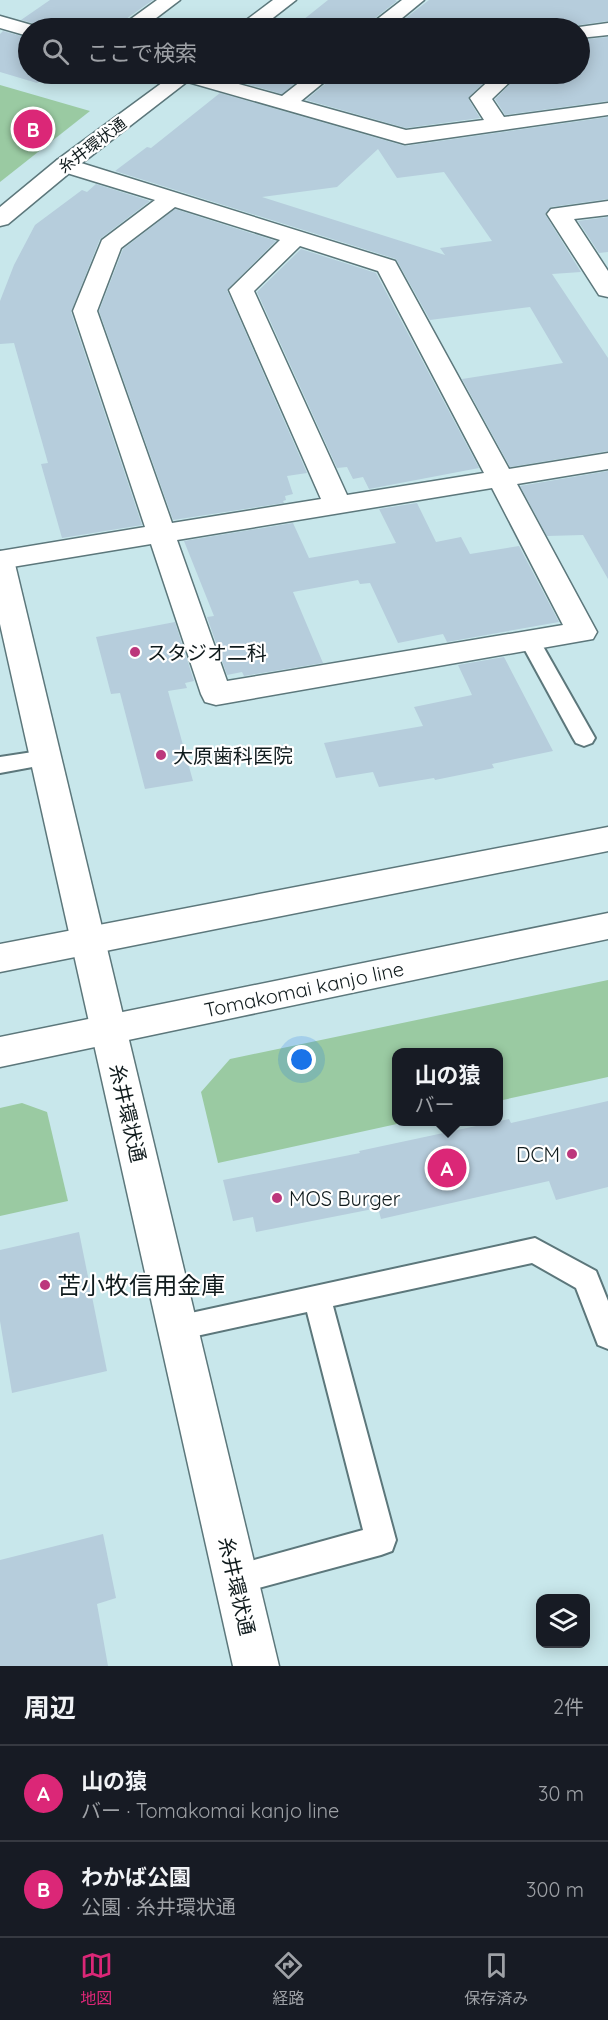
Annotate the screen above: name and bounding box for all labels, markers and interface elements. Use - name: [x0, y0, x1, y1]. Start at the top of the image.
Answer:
- search box: [18, 18, 590, 84]
- icon: search: [39, 35, 72, 68]
- text: ここで検索: [87, 39, 197, 67]
- pin: B: [14, 106, 52, 152]
- street label: 糸井環状通: [54, 113, 130, 177]
- place label: スタジオ二科: [147, 640, 267, 665]
- marker: スタジオ二科: [128, 645, 142, 659]
- place label: 大原歯科医院: [173, 743, 293, 768]
- marker: 大原歯科医院: [154, 748, 168, 762]
- street label: Tomakomai kanjo line: [202, 956, 406, 1022]
- your location: [287, 1045, 316, 1074]
- popup: [392, 1048, 503, 1126]
- street label: 糸井環状通: [105, 1061, 151, 1165]
- text: 山の猿: [414, 1061, 481, 1089]
- text: バー: [414, 1092, 454, 1117]
- place label: DCM: [516, 1142, 560, 1167]
- pin: A: [428, 1146, 466, 1190]
- marker: DCM: [565, 1147, 579, 1161]
- place label: MOS Burger: [289, 1186, 401, 1211]
- marker: MOS Burger: [270, 1191, 284, 1205]
- place label: 苫小牧信用金庫: [57, 1270, 225, 1300]
- marker: 苫小牧信用金庫: [38, 1278, 52, 1292]
- street label: 糸井環状通: [214, 1534, 260, 1638]
- map controls: [536, 1594, 590, 1648]
- button: layers: [536, 1594, 590, 1648]
- text: 周辺: [24, 1691, 76, 1724]
- text: 2件: [553, 1694, 584, 1719]
- text: 山の猿: [81, 1767, 147, 1795]
- text: A: [37, 1781, 50, 1806]
- text: 30 m: [538, 1781, 584, 1806]
- text: バー · Tomakomai kanjo line: [81, 1798, 339, 1823]
- text: わかば公園: [81, 1863, 191, 1891]
- text: B: [37, 1877, 50, 1902]
- text: 300 m: [526, 1877, 584, 1902]
- text: 公園 · 糸井環状通: [81, 1894, 236, 1919]
- tab: 地図: [80, 1949, 113, 2009]
- tab: 経路: [272, 1949, 305, 2009]
- tab: 保存済み: [464, 1949, 528, 2009]

